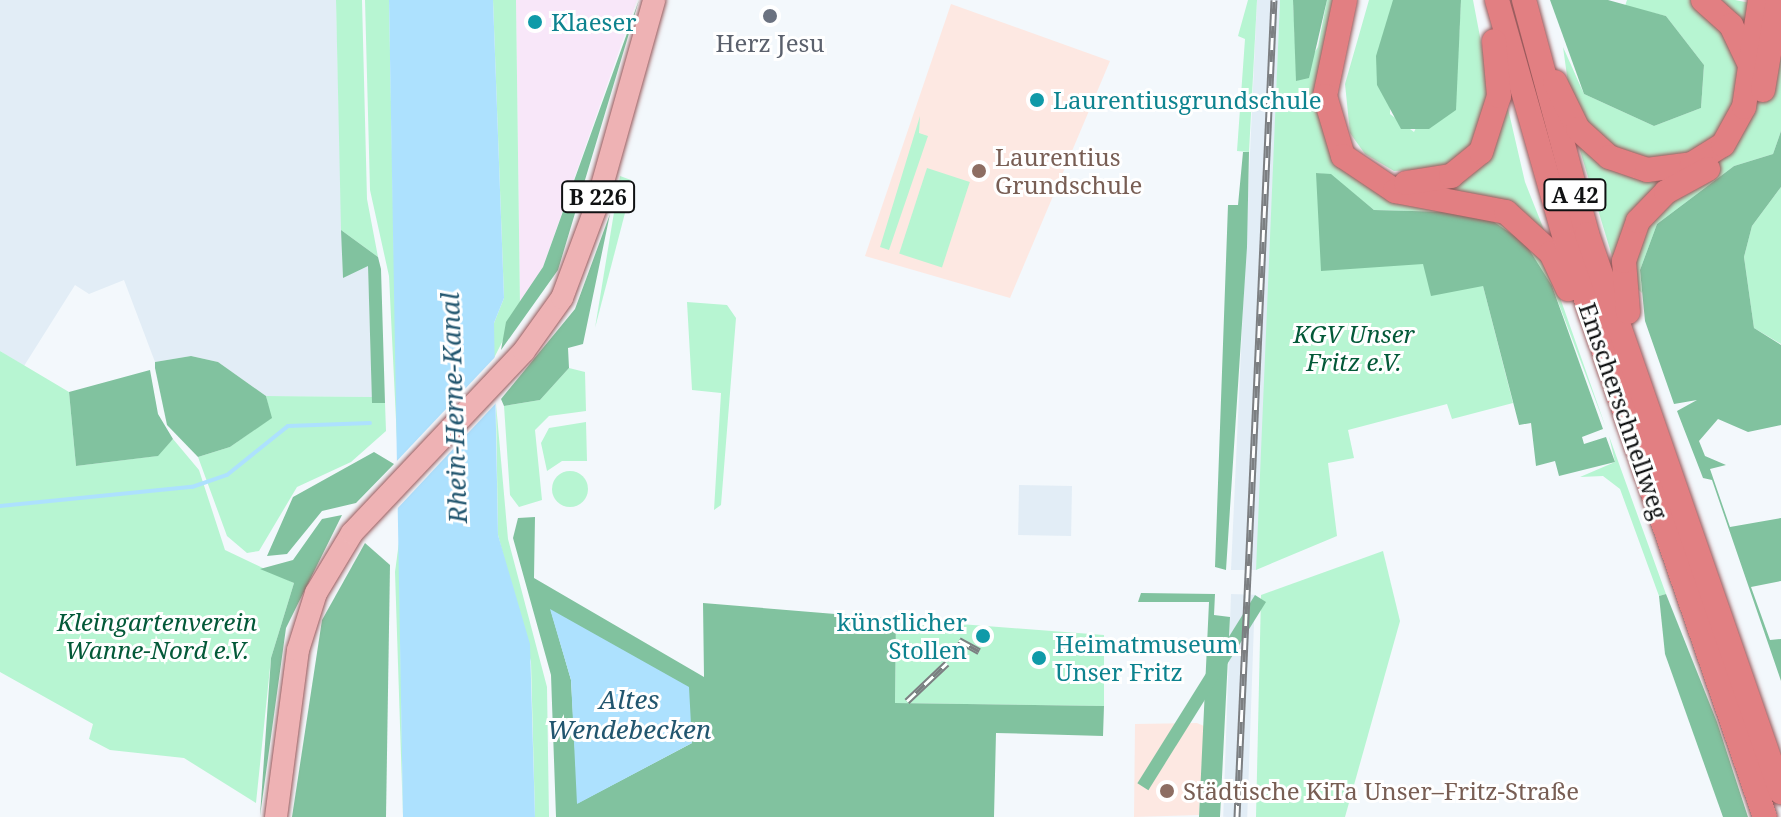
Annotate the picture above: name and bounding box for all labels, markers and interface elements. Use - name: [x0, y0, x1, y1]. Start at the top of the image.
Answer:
- marker: Herz Jesu: [761, 7, 779, 25]
- place label: Klaeser: [551, 8, 637, 36]
- marker: Klaeser: [526, 13, 544, 31]
- place label: Herz Jesu: [715, 29, 825, 57]
- place label: Laurentiusgrundschule: [1053, 86, 1322, 114]
- marker: Laurentiusgrundschule: [1028, 91, 1046, 109]
- place label: Laurentius Grundschule: [995, 143, 1142, 199]
- marker: Laurentius Grundschule: [970, 162, 988, 180]
- road number: A 42: [1543, 177, 1607, 213]
- road number: B 226: [560, 179, 636, 215]
- water label: Rhein-Herne-Kanal: [434, 292, 474, 524]
- street label: Emscherschnellweg: [1573, 299, 1675, 523]
- park label: KGV Unser Fritz e.V.: [1293, 320, 1415, 376]
- park label: Kleingartenverein Wanne-Nord e.V.: [57, 608, 257, 664]
- place label: künstlicher Stollen: [837, 608, 967, 664]
- marker: künstlicher Stollen: [974, 627, 992, 645]
- place label: Heimatmuseum Unser Fritz: [1055, 630, 1239, 686]
- marker: Heimatmuseum Unser Fritz: [1030, 649, 1048, 667]
- water label: Altes Wendebecken: [547, 684, 711, 746]
- place label: Städtische KiTa Unser–Fritz-Straße: [1183, 777, 1579, 805]
- marker: Städtische KiTa Unser–Fritz-Straße: [1158, 782, 1176, 800]

